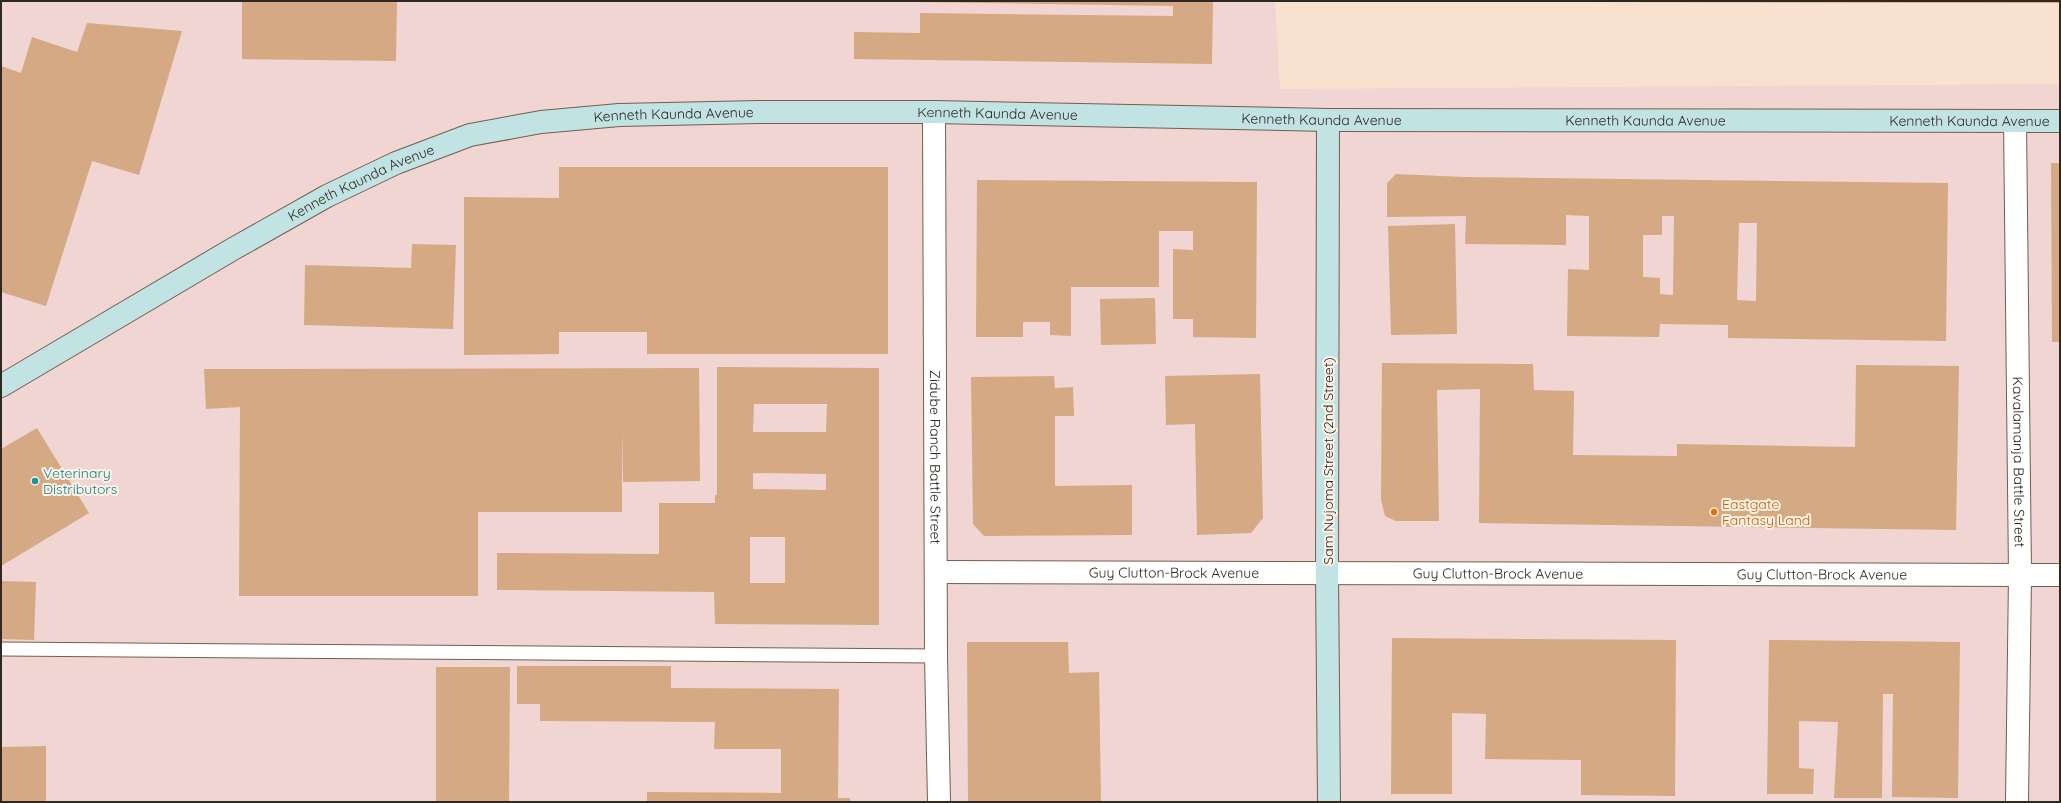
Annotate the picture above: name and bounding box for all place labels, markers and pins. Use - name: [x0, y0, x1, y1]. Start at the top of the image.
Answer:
- place label: Veterinary Distributors: [43, 464, 117, 498]
- marker: Veterinary Distributors: [30, 476, 40, 486]
- place label: Eastgate Fantasy Land: [1722, 495, 1810, 529]
- marker: Eastgate Fantasy Land: [1709, 507, 1719, 517]

